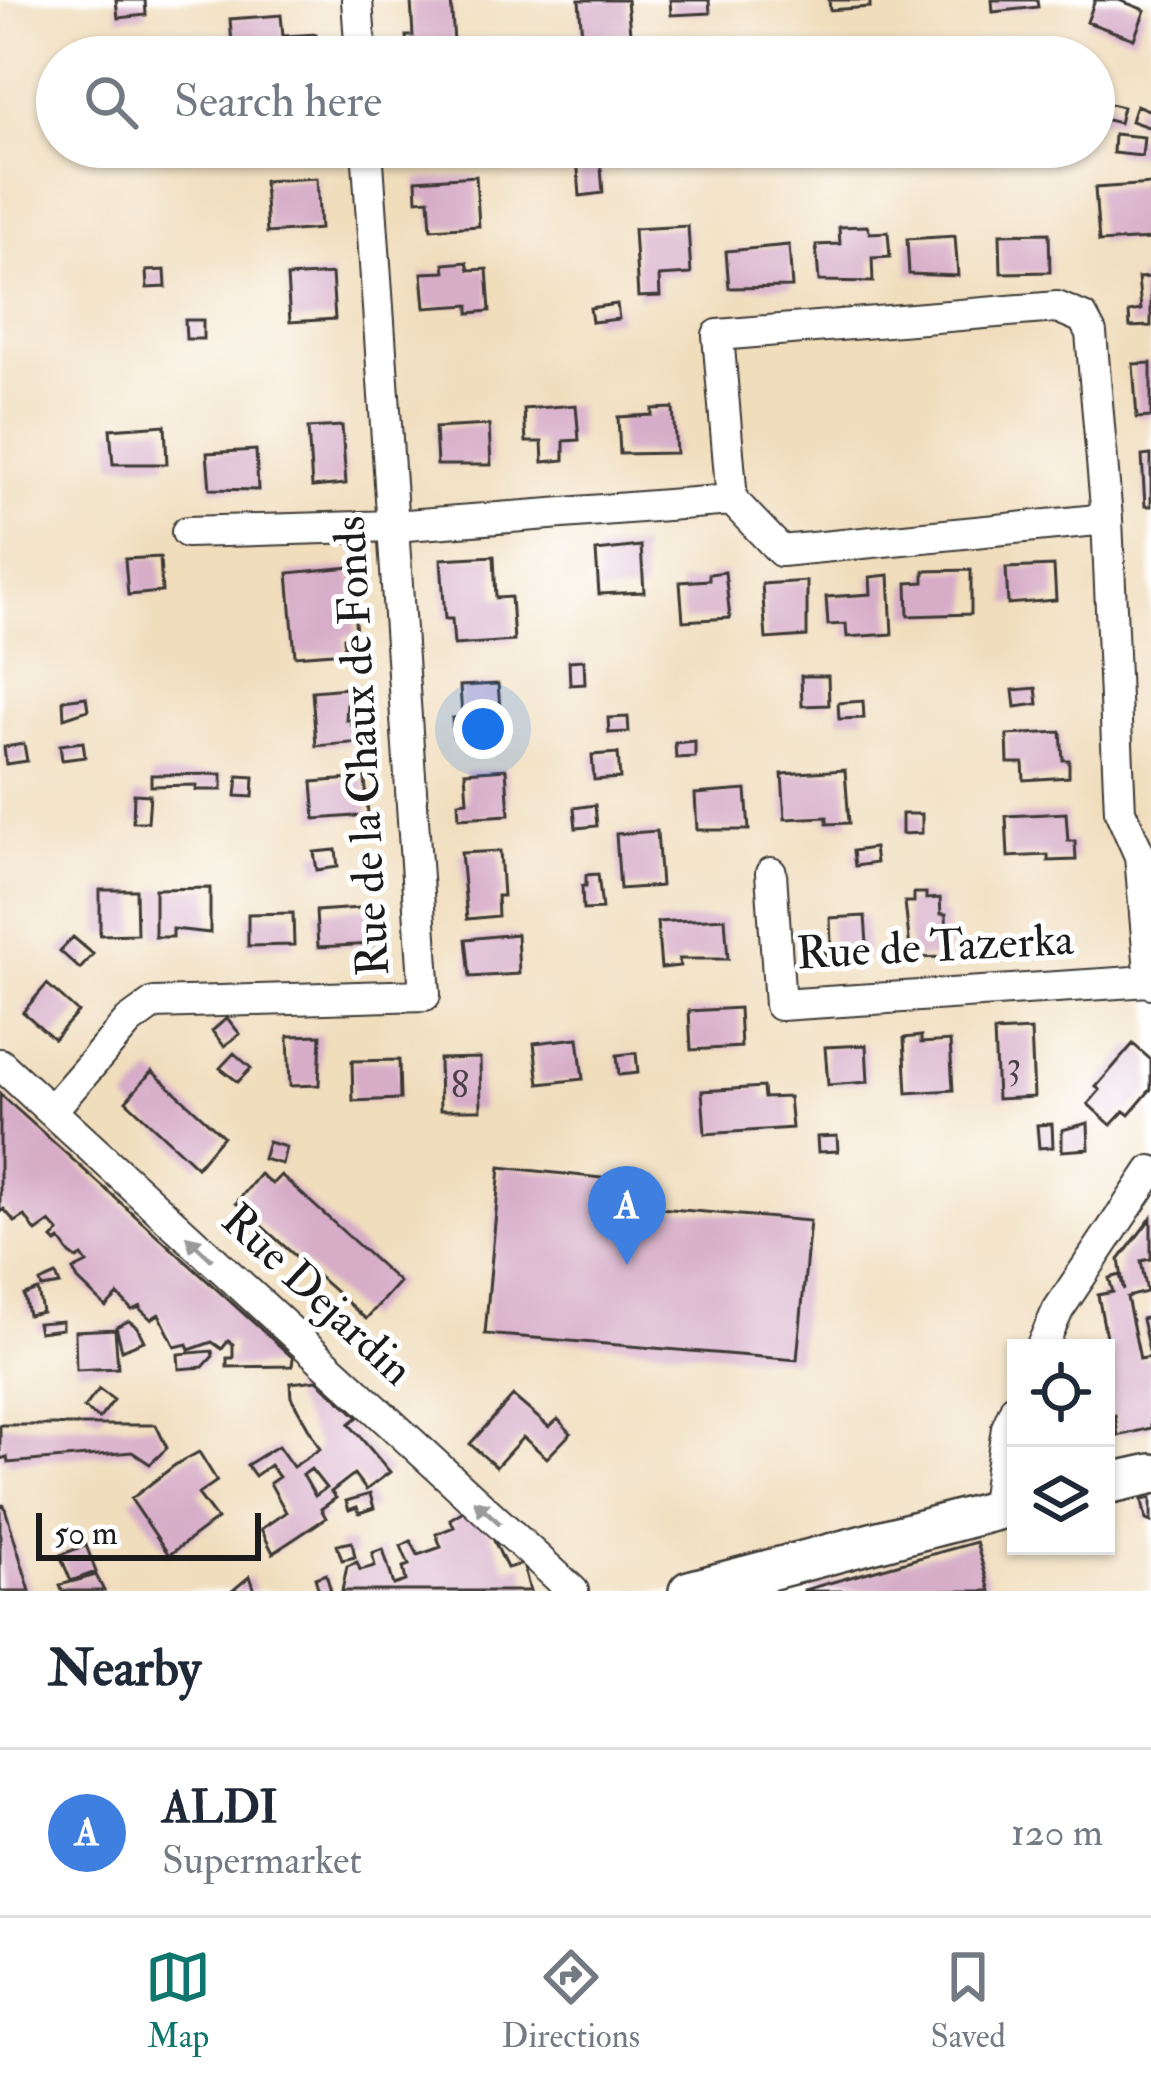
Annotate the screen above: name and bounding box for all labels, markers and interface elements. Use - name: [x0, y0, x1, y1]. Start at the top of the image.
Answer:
- search box: [36, 36, 1115, 168]
- icon: search: [78, 69, 144, 135]
- text: Search here: [174, 74, 382, 130]
- street label: Rue de la Chaux de Fonds: [322, 514, 402, 978]
- your location: [453, 699, 513, 759]
- street label: Rue de Tazerka: [795, 912, 1076, 982]
- house number: 3: [1007, 1040, 1021, 1089]
- house number: 8: [451, 1060, 469, 1109]
- pin: A: [588, 1166, 666, 1265]
- street label: Rue Dejardin: [210, 1192, 424, 1398]
- one-way arrow: [185, 1235, 214, 1263]
- map controls: [1007, 1339, 1115, 1555]
- button: locate: [1007, 1339, 1115, 1447]
- button: layers: [1007, 1447, 1115, 1555]
- one-way arrow: [472, 1499, 501, 1526]
- scale bar: [36, 1507, 261, 1560]
- text: 50 m: [54, 1513, 118, 1554]
- text: Nearby: [48, 1637, 201, 1701]
- text: ALDI: [162, 1780, 278, 1836]
- text: A: [75, 1808, 99, 1857]
- text: 120 m: [1011, 1808, 1103, 1857]
- text: Supermarket: [162, 1836, 362, 1885]
- tab: Map: [145, 1944, 211, 2057]
- tab: Directions: [502, 1944, 640, 2057]
- tab: Saved: [930, 1944, 1006, 2057]

